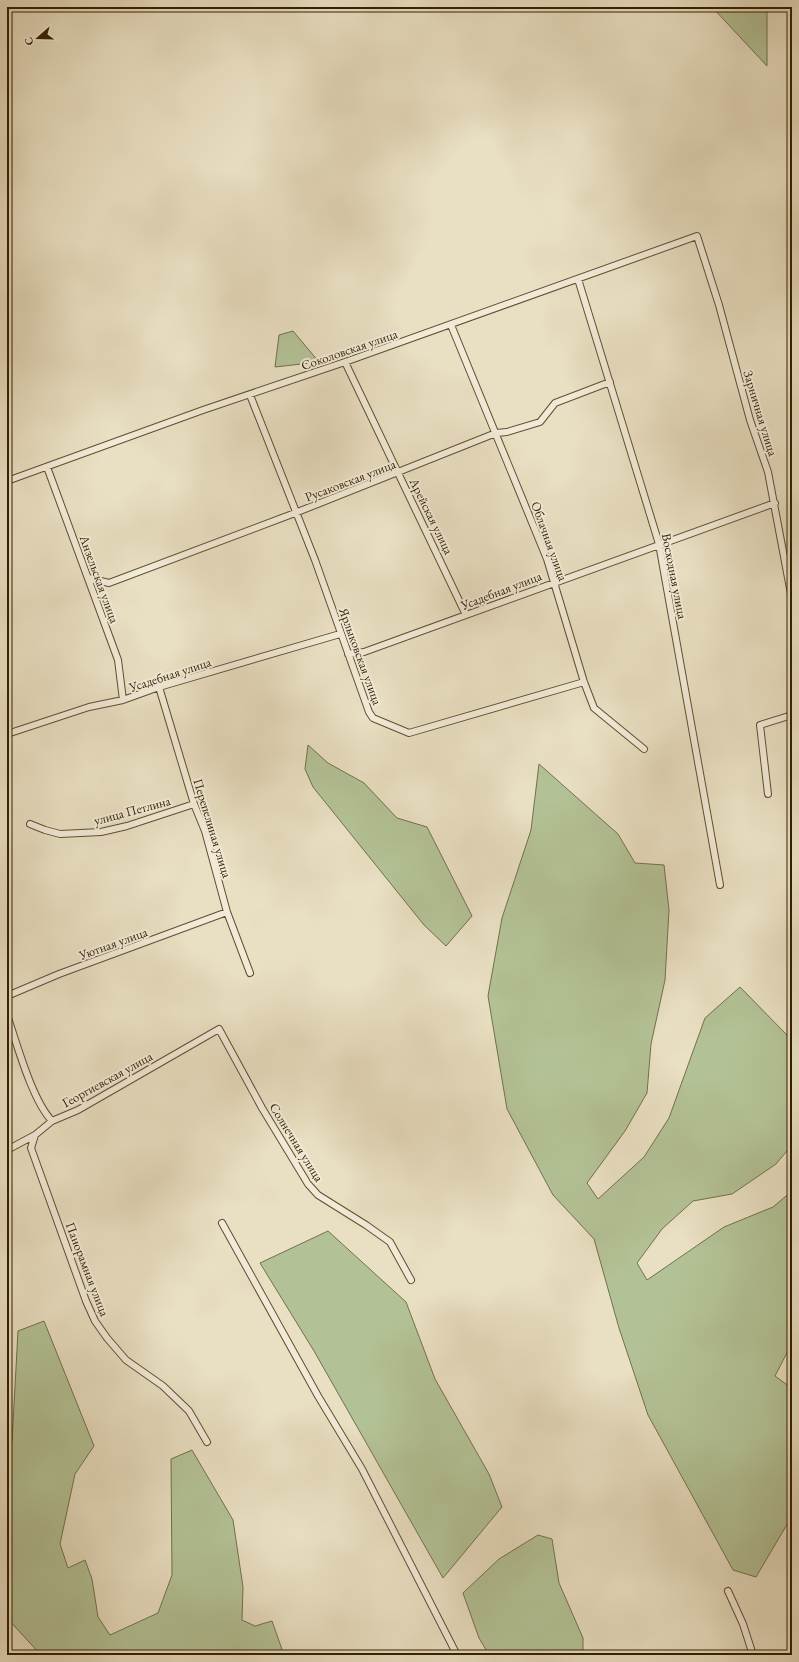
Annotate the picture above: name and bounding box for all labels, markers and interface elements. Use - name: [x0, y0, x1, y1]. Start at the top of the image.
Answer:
- north arrow: [18, 18, 58, 58]
- text: С: [21, 35, 37, 47]
- street label: Соколовская улица: [299, 325, 400, 374]
- street label: Зарничная улица: [739, 368, 782, 459]
- street label: Русаковская улица: [302, 455, 399, 506]
- street label: Арейская улица: [405, 474, 458, 558]
- street label: Облачная улица: [527, 499, 572, 584]
- street label: Анзельская улица: [75, 532, 124, 626]
- street label: Восходная улица: [658, 532, 691, 621]
- street label: Усадебная улица: [457, 567, 545, 614]
- street label: Ярлыковская улица: [335, 604, 386, 708]
- street label: Усадебная улица: [126, 653, 214, 696]
- street label: Перепелиная улица: [189, 776, 236, 881]
- street label: улица Петлина: [92, 792, 173, 829]
- street label: Уютная улица: [76, 923, 151, 964]
- street label: Георгиевская улица: [59, 1047, 156, 1111]
- street label: Солнечная улица: [266, 1100, 328, 1186]
- street label: Панорамная улица: [62, 1220, 114, 1320]

